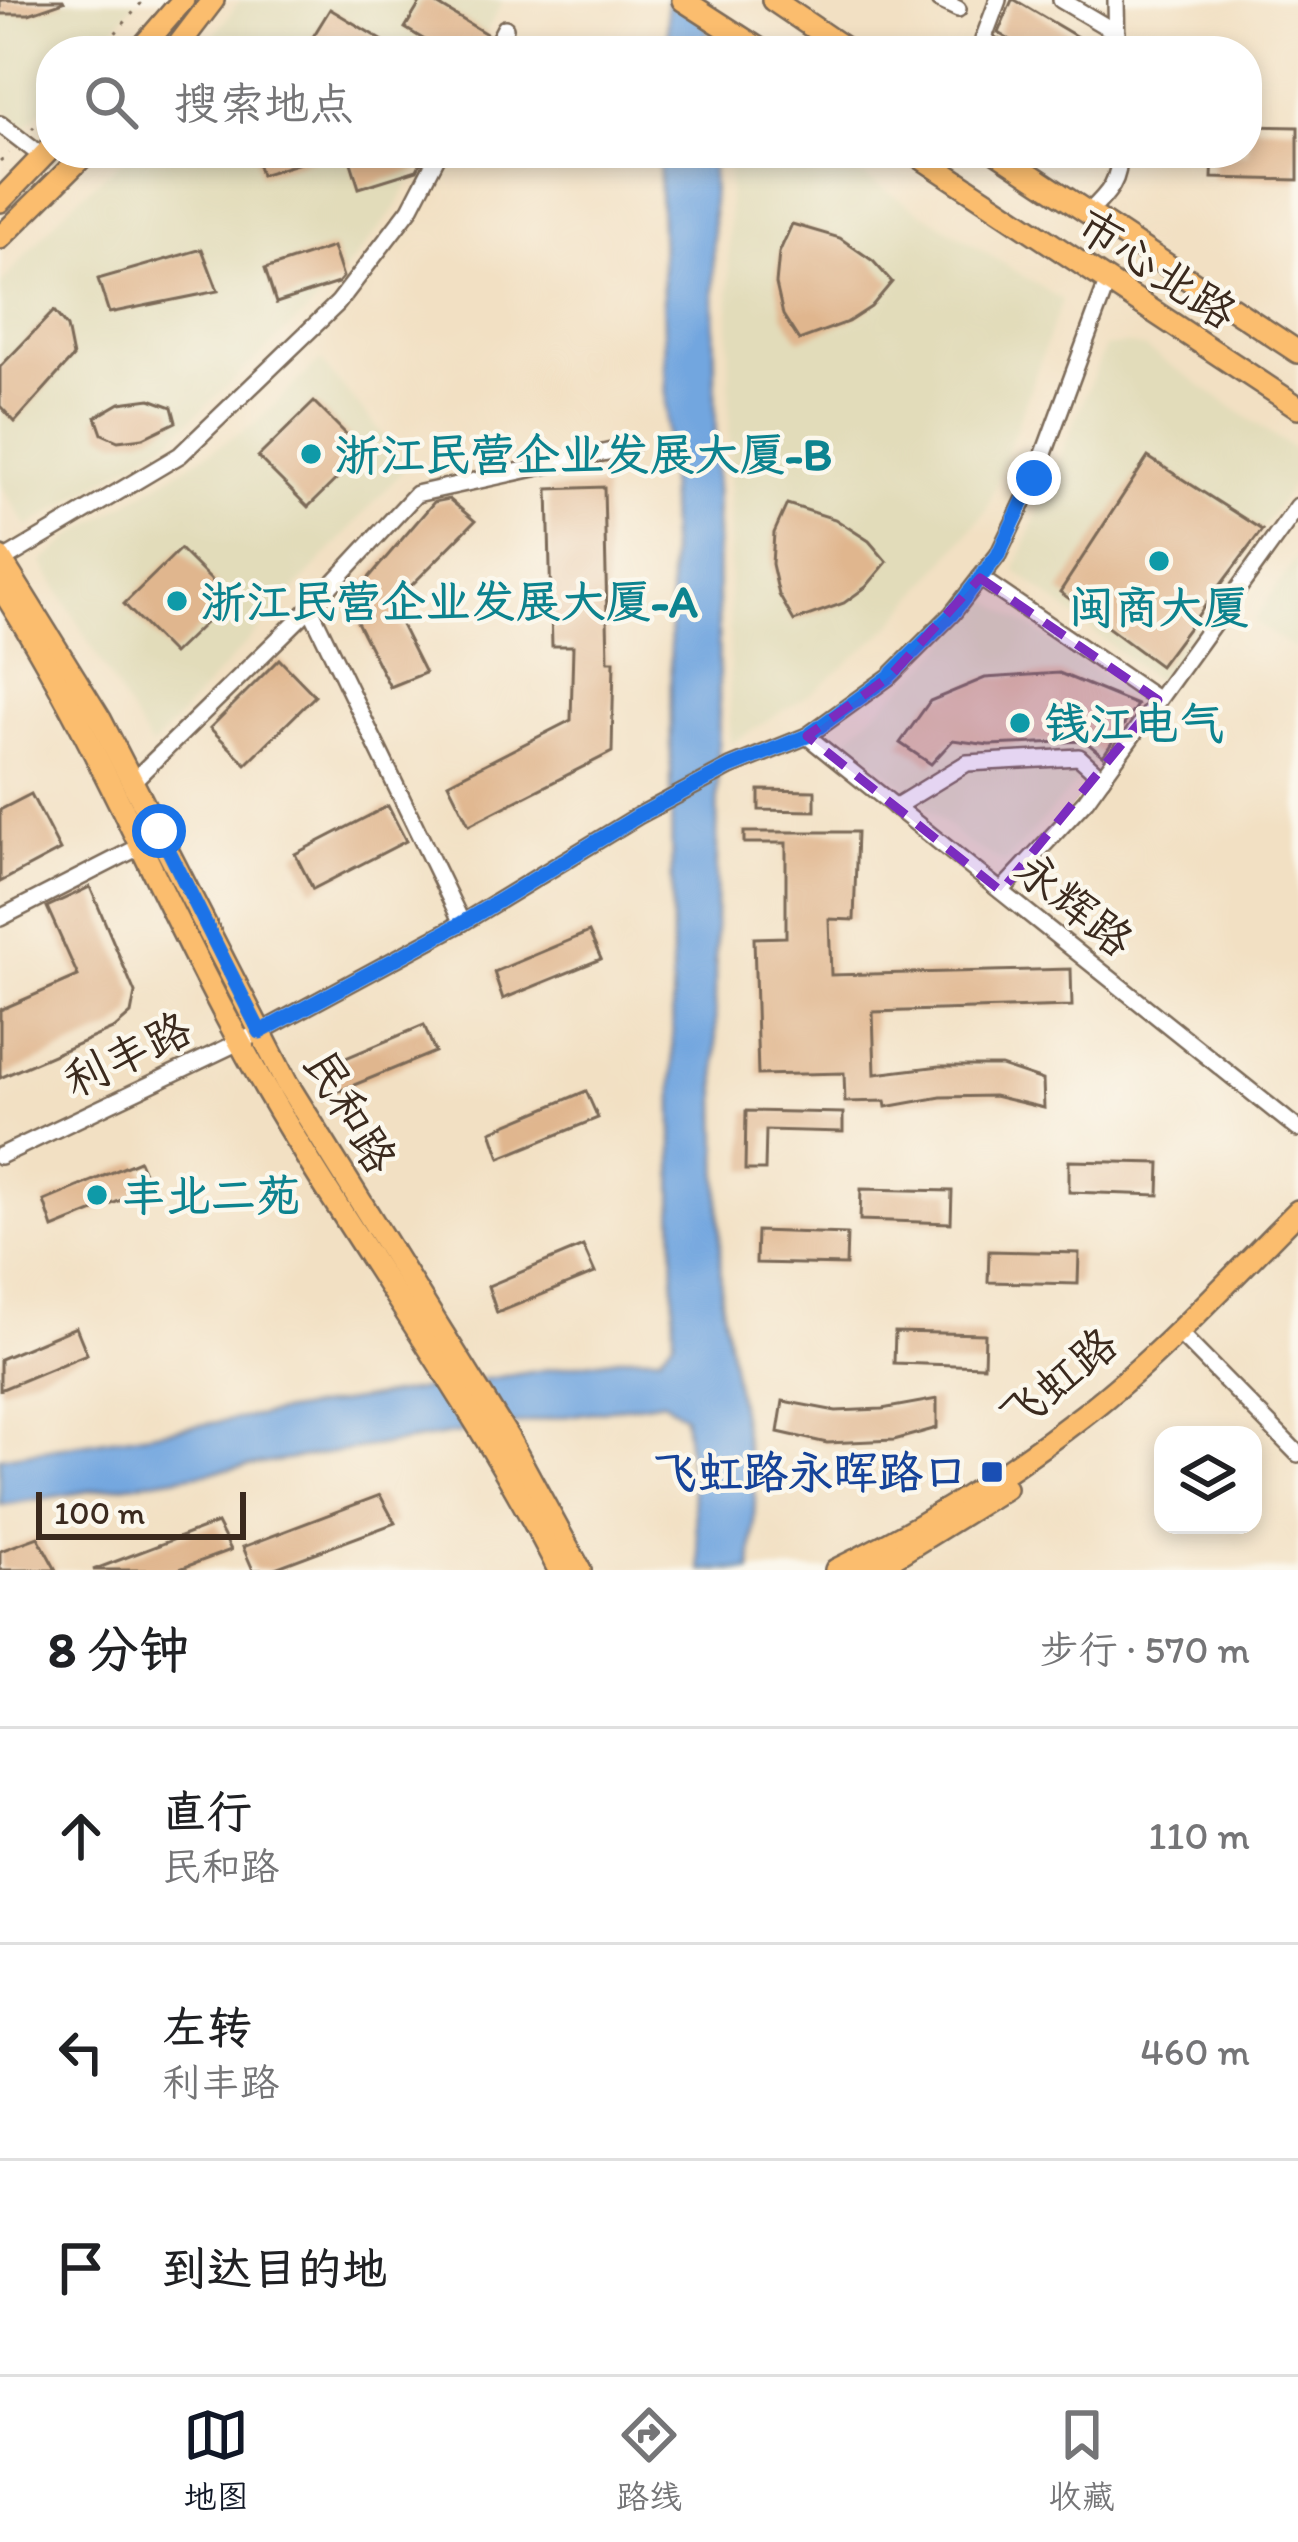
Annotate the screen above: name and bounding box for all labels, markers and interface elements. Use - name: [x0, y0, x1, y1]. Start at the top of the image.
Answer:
- search box: [36, 36, 1262, 168]
- icon: search: [78, 69, 144, 135]
- text: 搜索地点: [174, 76, 354, 130]
- street label: 市心北路: [1067, 196, 1247, 340]
- place label: 浙江民营企业发展大厦-B: [335, 427, 832, 481]
- marker: 浙江民营企业发展大厦-B: [298, 441, 324, 467]
- route end: [1007, 451, 1061, 505]
- marker: 闽商大厦: [1146, 548, 1172, 574]
- place label: 浙江民营企业发展大厦-A: [201, 574, 698, 628]
- place label: 闽商大厦: [1069, 580, 1249, 634]
- marker: 浙江民营企业发展大厦-A: [164, 588, 190, 614]
- place label: 钱江电气: [1044, 696, 1224, 750]
- marker: 钱江电气: [1007, 710, 1033, 736]
- route start: [132, 804, 186, 858]
- street label: 永辉路: [1006, 841, 1144, 967]
- street label: 利丰路: [54, 1000, 200, 1108]
- street label: 民和路: [293, 1039, 409, 1183]
- place label: 丰北二苑: [121, 1168, 301, 1222]
- marker: 丰北二苑: [84, 1182, 110, 1208]
- street label: 飞虹路: [989, 1316, 1127, 1442]
- map controls: [1154, 1426, 1262, 1534]
- button: layers: [1154, 1426, 1262, 1534]
- place label: 飞虹路永晖路口: [653, 1445, 968, 1499]
- marker: 飞虹路永晖路口: [979, 1459, 1005, 1485]
- scale bar: [36, 1486, 246, 1539]
- text: 100 m: [54, 1493, 145, 1532]
- text: 8 分钟: [48, 1619, 189, 1680]
- text: 步行 · 570 m: [1040, 1626, 1250, 1673]
- text: 直行: [162, 1784, 252, 1838]
- icon: ahead: [48, 1803, 114, 1869]
- text: 110 m: [1148, 1812, 1250, 1859]
- text: 民和路: [162, 1843, 279, 1890]
- text: 左转: [162, 2000, 252, 2054]
- icon: left: [48, 2019, 114, 2085]
- text: 460 m: [1140, 2028, 1250, 2075]
- text: 利丰路: [162, 2059, 279, 2106]
- icon: arrive: [48, 2235, 114, 2301]
- text: 到达目的地: [162, 2241, 387, 2295]
- tab: 地图: [183, 2402, 249, 2517]
- tab: 路线: [616, 2402, 682, 2517]
- tab: 收藏: [1049, 2402, 1115, 2517]

